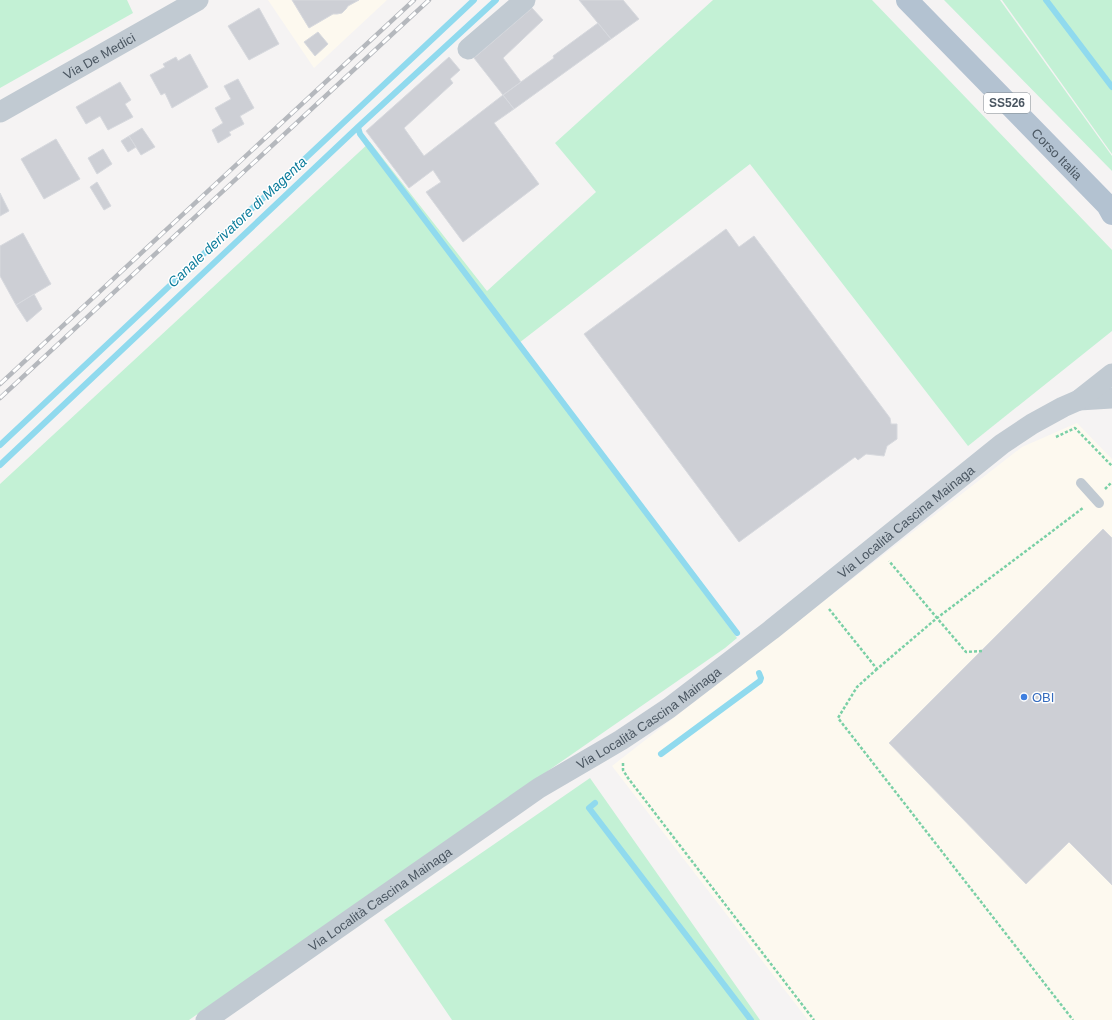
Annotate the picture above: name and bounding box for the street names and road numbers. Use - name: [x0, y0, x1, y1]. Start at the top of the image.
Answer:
- street label: Via De Medici: [61, 30, 138, 83]
- road number: SS526: [984, 93, 1030, 113]
- street label: Corso Italia: [1028, 125, 1086, 184]
- street label: Via Località Cascina Mainaga: [835, 462, 978, 581]
- street label: Via Località Cascina Mainaga: [574, 664, 725, 772]
- street label: Via Località Cascina Mainaga: [306, 844, 455, 954]

